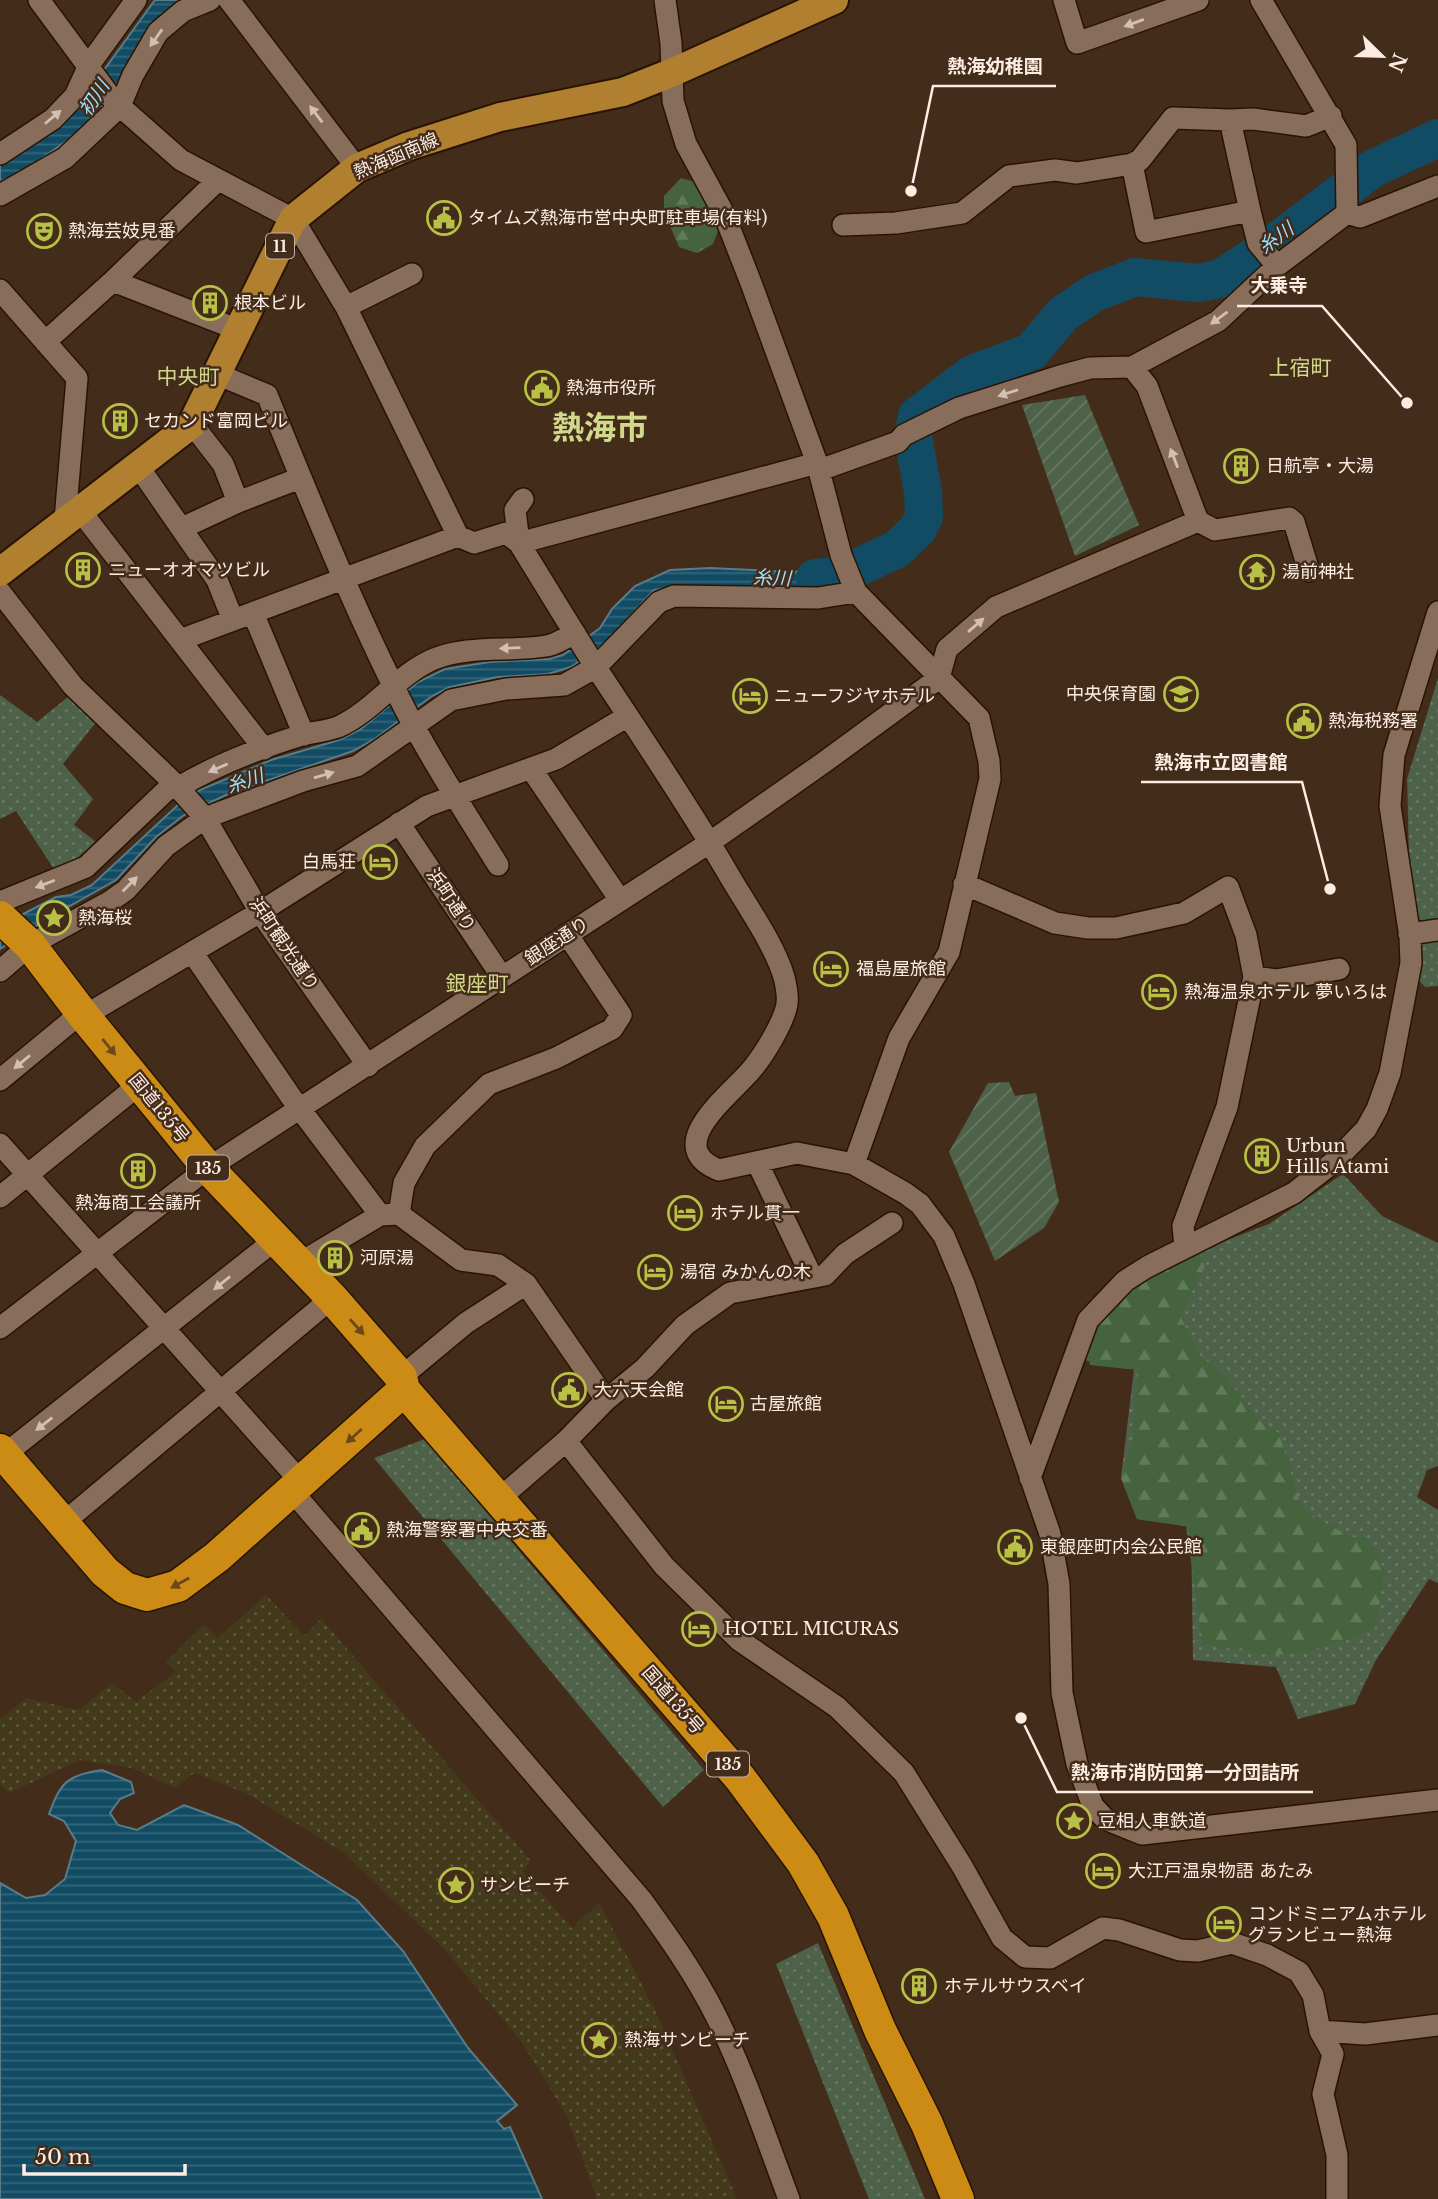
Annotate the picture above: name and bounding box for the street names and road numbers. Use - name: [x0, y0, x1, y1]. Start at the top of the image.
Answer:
- street label: 熱海函南線: [350, 128, 442, 184]
- road number: 11: [266, 234, 294, 258]
- street label: 浜町通り: [422, 864, 480, 936]
- street label: 浜町観光通り: [245, 893, 323, 995]
- street label: 銀座通り: [521, 912, 593, 970]
- street label: 国道135号: [124, 1069, 194, 1147]
- road number: 135: [187, 1156, 229, 1180]
- street label: 国道135号: [637, 1661, 709, 1739]
- road number: 135: [707, 1752, 749, 1776]

